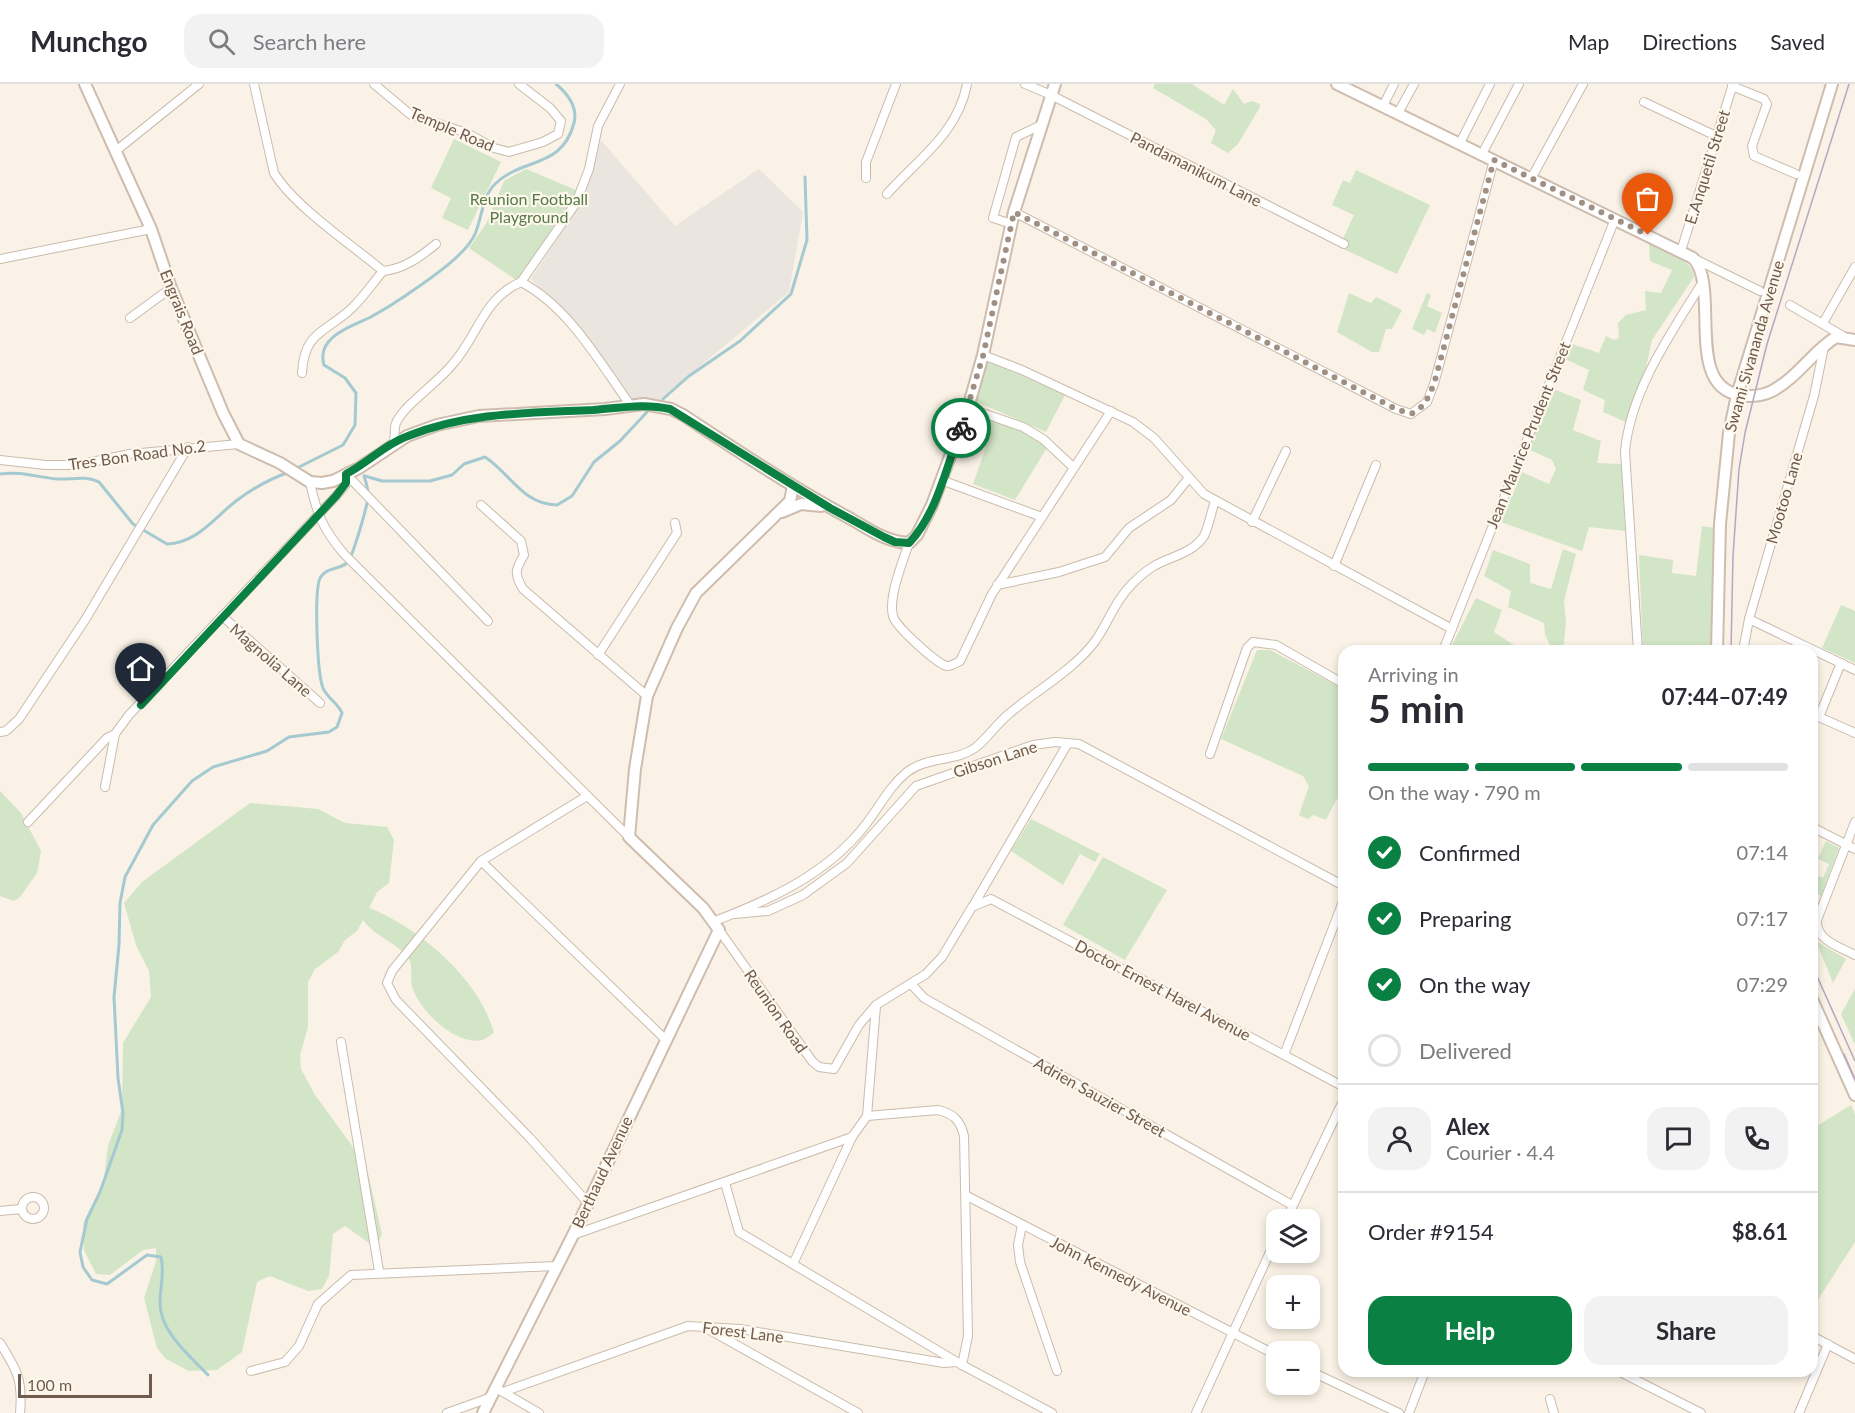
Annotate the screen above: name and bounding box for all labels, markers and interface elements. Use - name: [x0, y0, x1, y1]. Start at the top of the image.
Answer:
- search box: [184, 14, 604, 68]
- text: Munchgo: [30, 24, 148, 58]
- icon: search: [205, 25, 238, 58]
- text: Search here: [253, 28, 366, 55]
- text: Map: [1568, 29, 1609, 54]
- text: Directions: [1642, 29, 1737, 54]
- text: Saved: [1770, 29, 1825, 54]
- street label: Temple Road: [407, 102, 497, 155]
- street label: E.Anquetil Street: [1680, 107, 1733, 226]
- street label: Pandamanikum Lane: [1127, 127, 1265, 210]
- pin: [1622, 173, 1673, 235]
- icon: bag: [1631, 182, 1664, 215]
- park label: Reunion Football Playground: [470, 189, 588, 226]
- street label: Swami Sivananda Avenue: [1720, 258, 1787, 434]
- street label: Engrais Road: [157, 266, 208, 357]
- street label: Jean Maurice Prudent Street: [1481, 339, 1574, 531]
- courier: [931, 398, 991, 458]
- icon: bike: [945, 412, 978, 445]
- street label: Tres Bon Road No.2: [67, 435, 207, 474]
- street label: Mootoo Lane: [1761, 450, 1806, 546]
- street label: Magnolia Lane: [227, 619, 316, 700]
- pin: [115, 643, 166, 705]
- icon: home: [124, 652, 157, 685]
- text: Arriving in: [1368, 662, 1459, 686]
- text: 07:44–07:49: [1662, 683, 1788, 710]
- text: 5 min: [1368, 685, 1465, 731]
- street label: Gibson Lane: [951, 736, 1039, 781]
- text: On the way · 790 m: [1368, 780, 1541, 804]
- icon: check: [1368, 836, 1401, 869]
- text: Confirmed: [1419, 839, 1521, 866]
- text: 07:14: [1737, 840, 1788, 864]
- icon: check: [1368, 902, 1401, 935]
- text: Preparing: [1419, 905, 1511, 932]
- text: 07:17: [1737, 906, 1788, 930]
- street label: Doctor Ernest Harel Avenue: [1072, 935, 1254, 1044]
- street label: Reunion Road: [741, 965, 812, 1056]
- icon: check: [1368, 968, 1401, 1001]
- text: On the way: [1419, 971, 1530, 998]
- text: 07:29: [1737, 972, 1788, 996]
- text: Delivered: [1419, 1037, 1512, 1064]
- street label: Adrien Sauzier Street: [1031, 1053, 1170, 1141]
- button: person: [1368, 1107, 1431, 1170]
- button: chat: [1647, 1107, 1710, 1170]
- button: phone: [1725, 1107, 1788, 1170]
- street label: Berthaud Avenue: [567, 1113, 636, 1231]
- text: Alex: [1446, 1113, 1490, 1140]
- text: Courier · 4.4: [1446, 1140, 1555, 1164]
- map controls: [1266, 1209, 1320, 1395]
- button: layers: [1266, 1209, 1320, 1263]
- text: Order #9154: [1368, 1218, 1494, 1245]
- text: $8.61: [1732, 1218, 1788, 1245]
- street label: John Kennedy Avenue: [1048, 1232, 1195, 1319]
- button: +: [1266, 1275, 1320, 1329]
- button: Help: [1368, 1296, 1572, 1365]
- button: Share: [1584, 1296, 1788, 1365]
- street label: Forest Lane: [701, 1317, 785, 1346]
- button: −: [1266, 1341, 1320, 1395]
- scale bar: [18, 1371, 152, 1398]
- text: 100 m: [27, 1375, 72, 1394]

